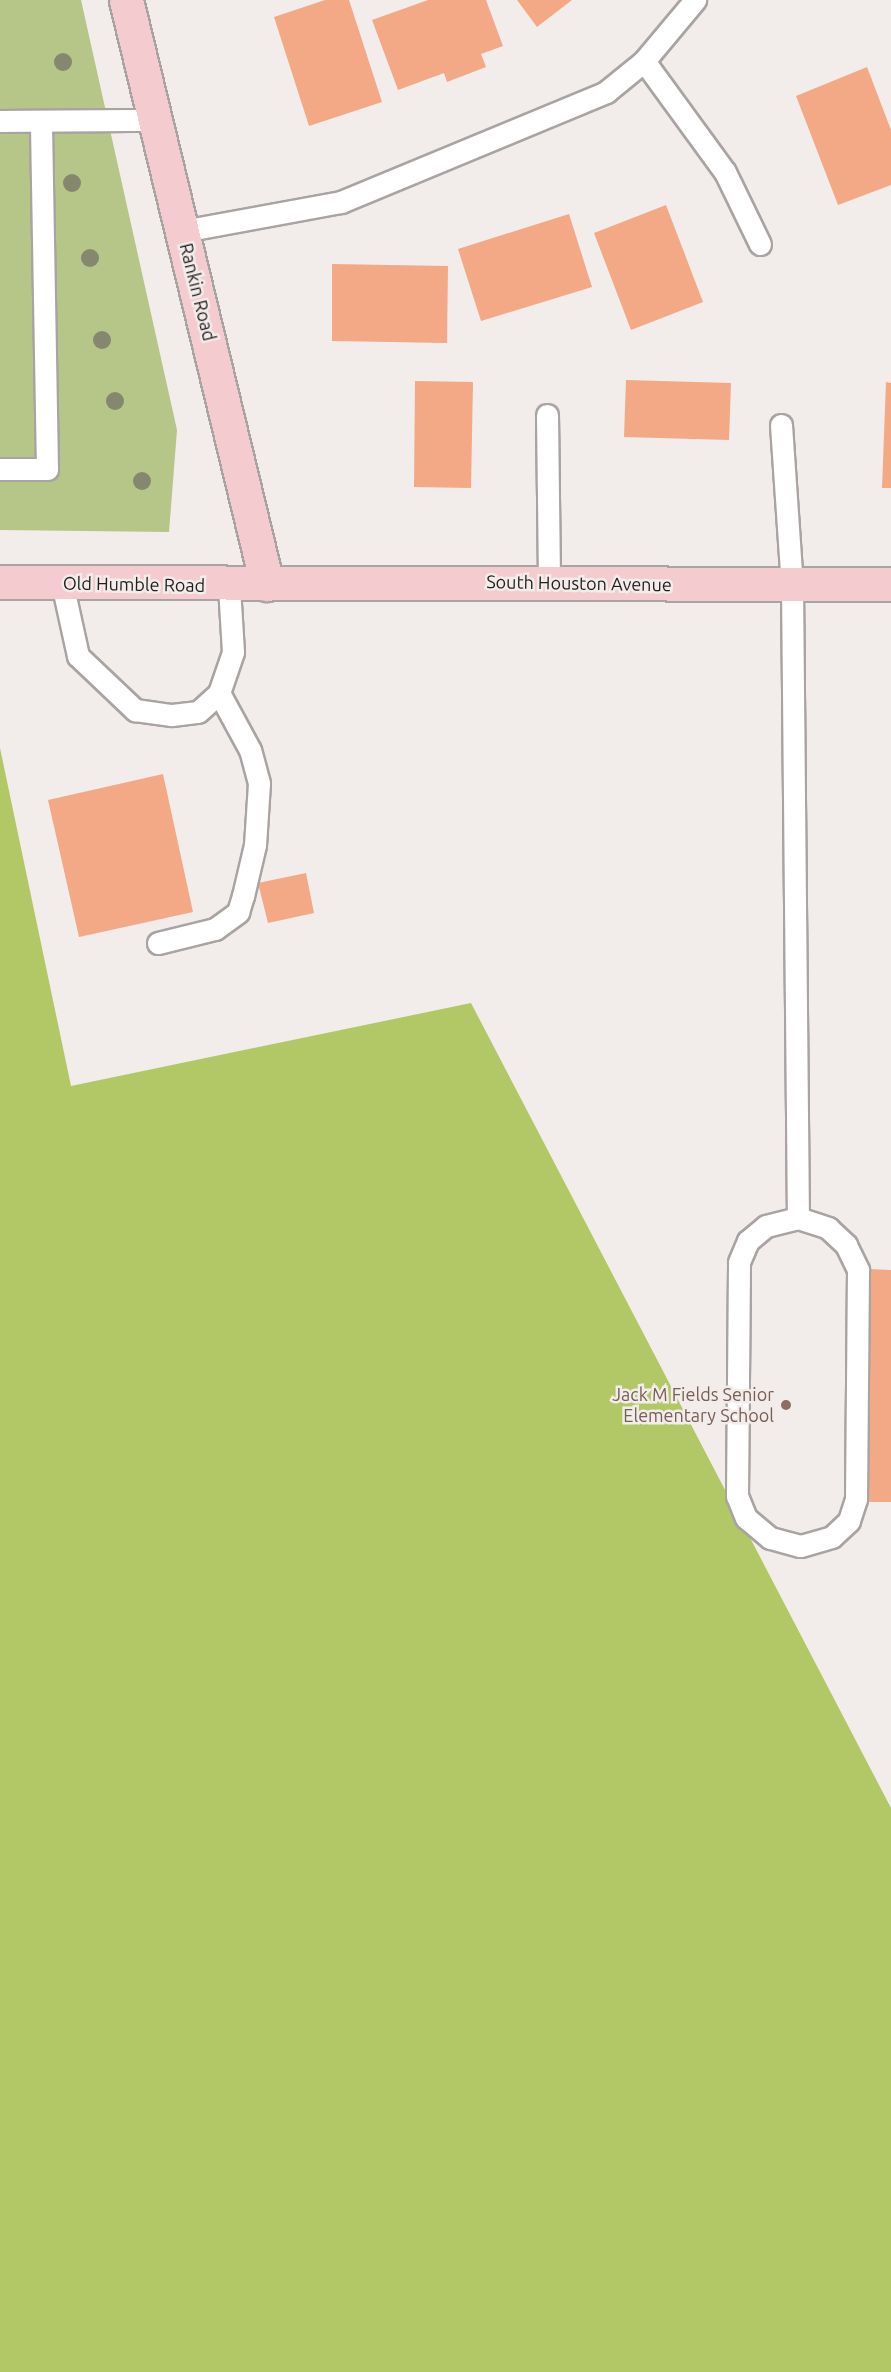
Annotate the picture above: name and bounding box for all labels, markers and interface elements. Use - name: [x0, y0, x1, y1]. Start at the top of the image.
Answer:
- street label: Rankin Road: [175, 241, 221, 343]
- street label: South Houston Avenue: [486, 571, 672, 595]
- street label: Old Humble Road: [63, 572, 205, 596]
- place label: Jack M Fields Senior Elementary School: [612, 1384, 774, 1426]
- marker: Jack M Fields Senior Elementary School: [779, 1398, 793, 1412]

